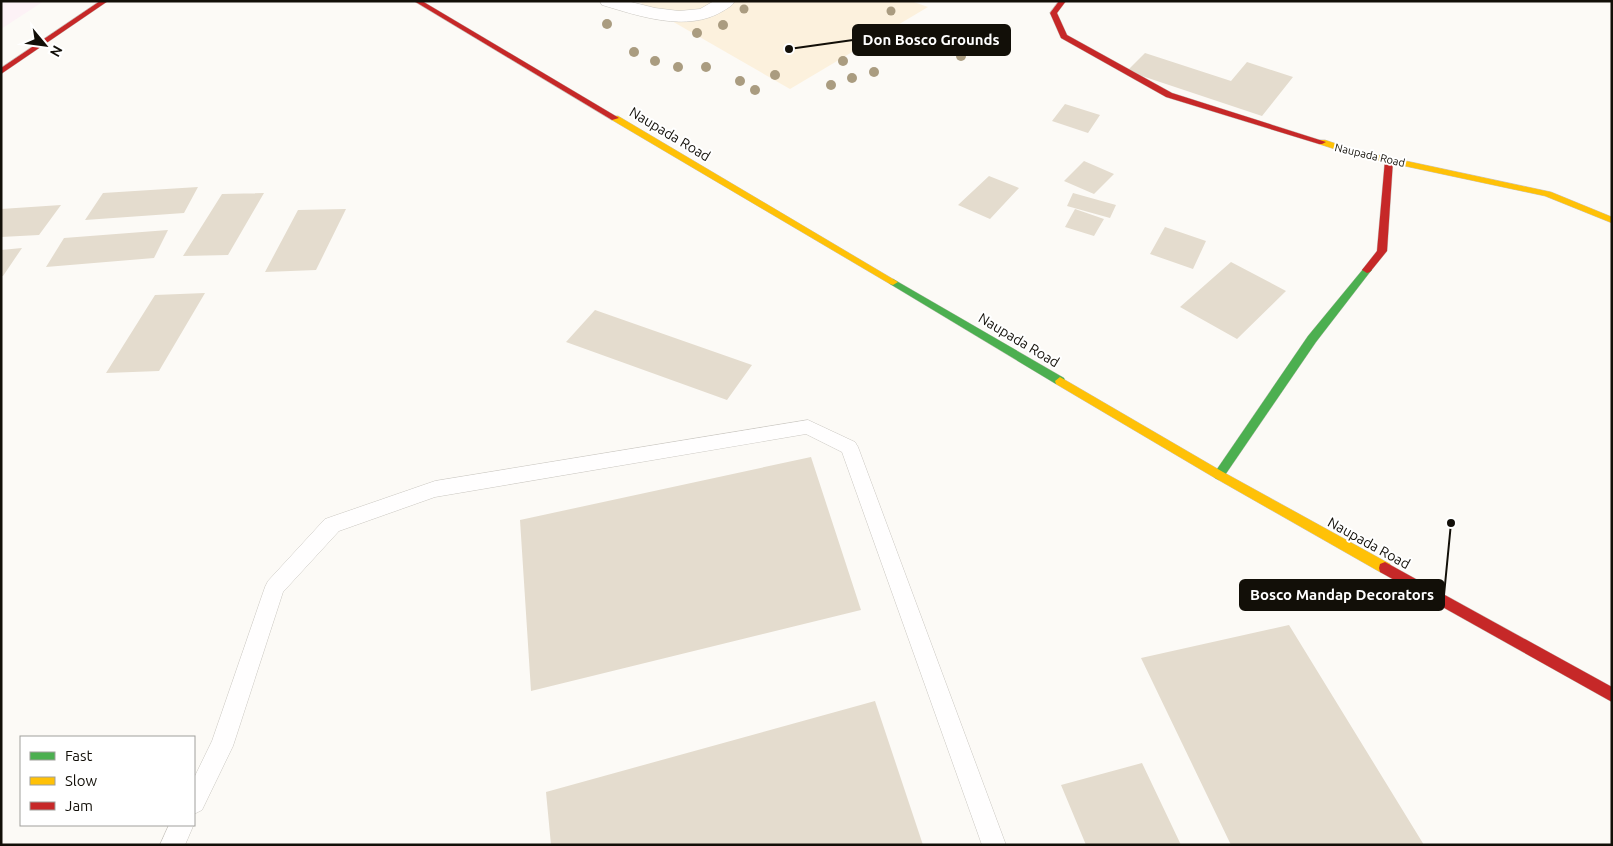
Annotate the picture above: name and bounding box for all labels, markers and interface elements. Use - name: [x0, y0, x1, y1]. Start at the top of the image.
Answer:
- north arrow: [20, 20, 70, 70]
- callout: Don Bosco Grounds: [853, 25, 1010, 55]
- text: Don Bosco Grounds: [862, 31, 1000, 48]
- text: N: [47, 43, 66, 60]
- street label: Naupada Road: [627, 104, 713, 164]
- street label: Naupada Road: [1334, 141, 1406, 169]
- street label: Naupada Road: [976, 310, 1062, 370]
- street label: Naupada Road: [1325, 514, 1413, 572]
- callout: Bosco Mandap Decorators: [1240, 580, 1444, 610]
- text: Bosco Mandap Decorators: [1250, 586, 1434, 603]
- legend: [20, 736, 195, 826]
- text: Fast: [65, 747, 93, 764]
- text: Slow: [65, 772, 98, 789]
- text: Jam: [65, 797, 93, 814]

